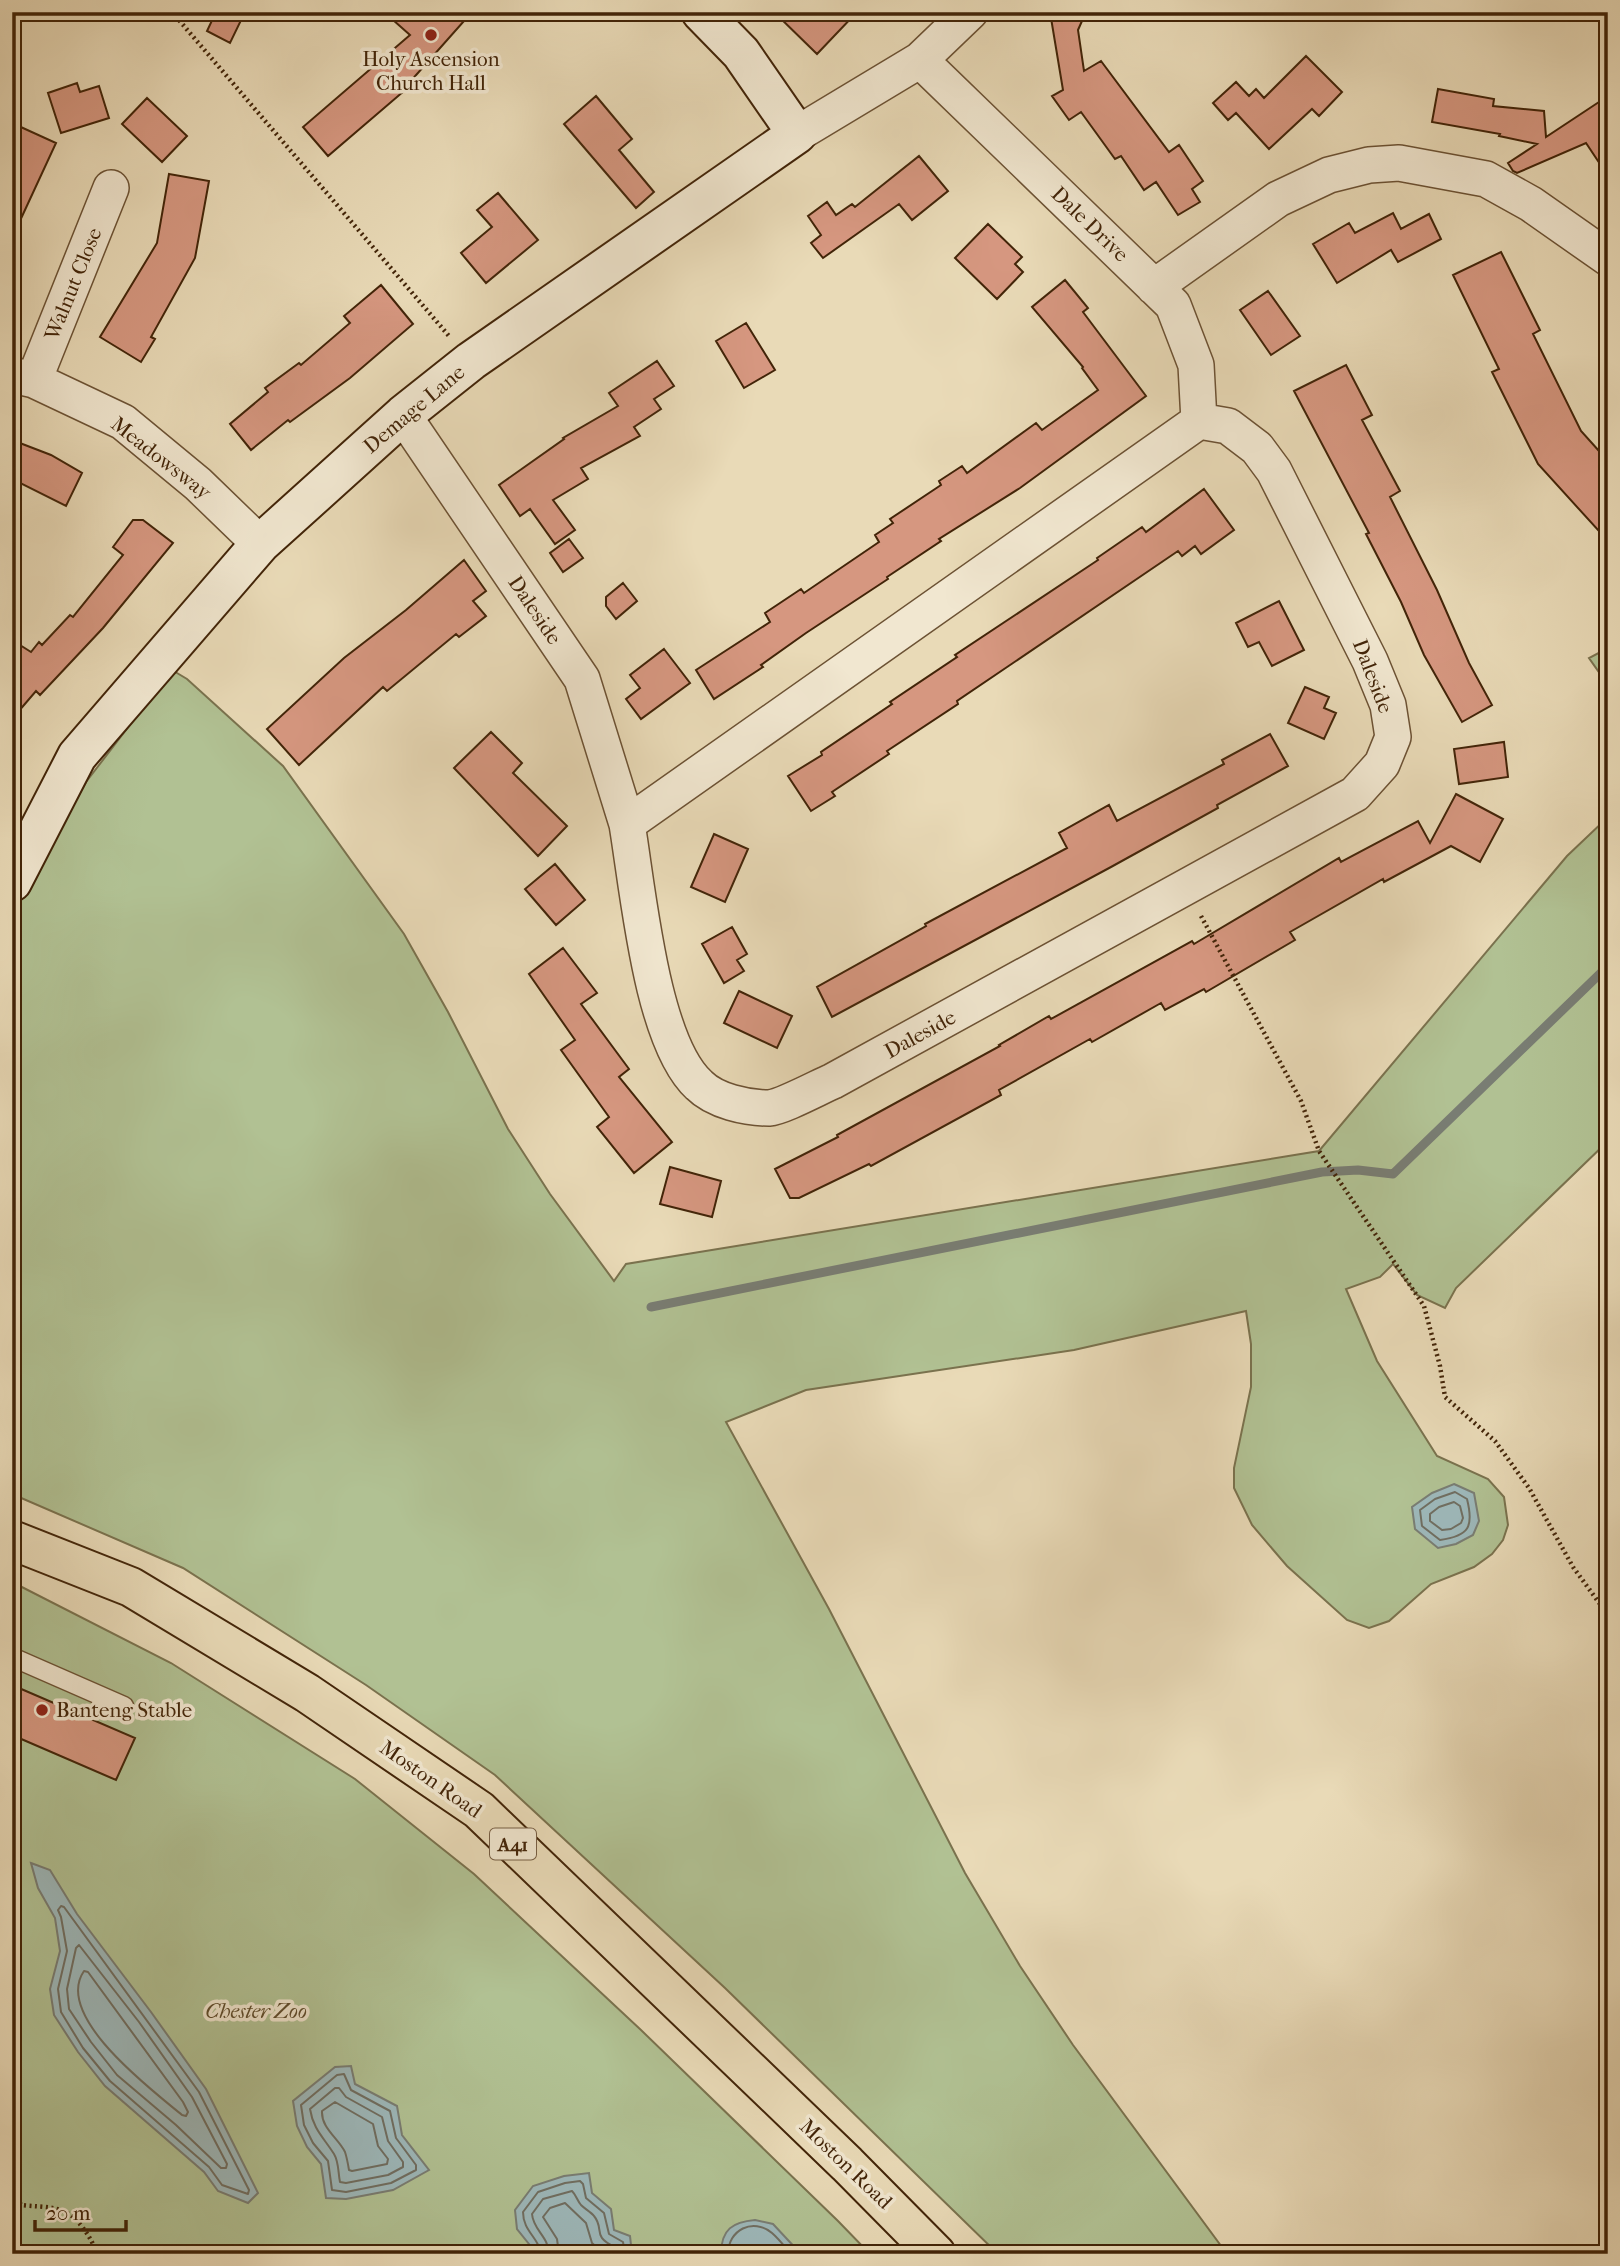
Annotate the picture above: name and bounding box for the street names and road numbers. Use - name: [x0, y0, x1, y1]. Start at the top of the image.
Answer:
- street label: Dale Drive: [1047, 181, 1133, 267]
- street label: Walnut Close: [39, 224, 106, 345]
- street label: Demage Lane: [359, 360, 469, 458]
- street label: Meadowsway: [106, 412, 216, 505]
- street label: Daleside: [503, 571, 567, 649]
- street label: Daleside: [1348, 636, 1398, 716]
- street label: Daleside: [880, 1005, 960, 1063]
- street label: Moston Road: [375, 1735, 487, 1823]
- road number: A41: [490, 1828, 536, 1860]
- street label: Moston Road: [795, 2114, 897, 2214]

